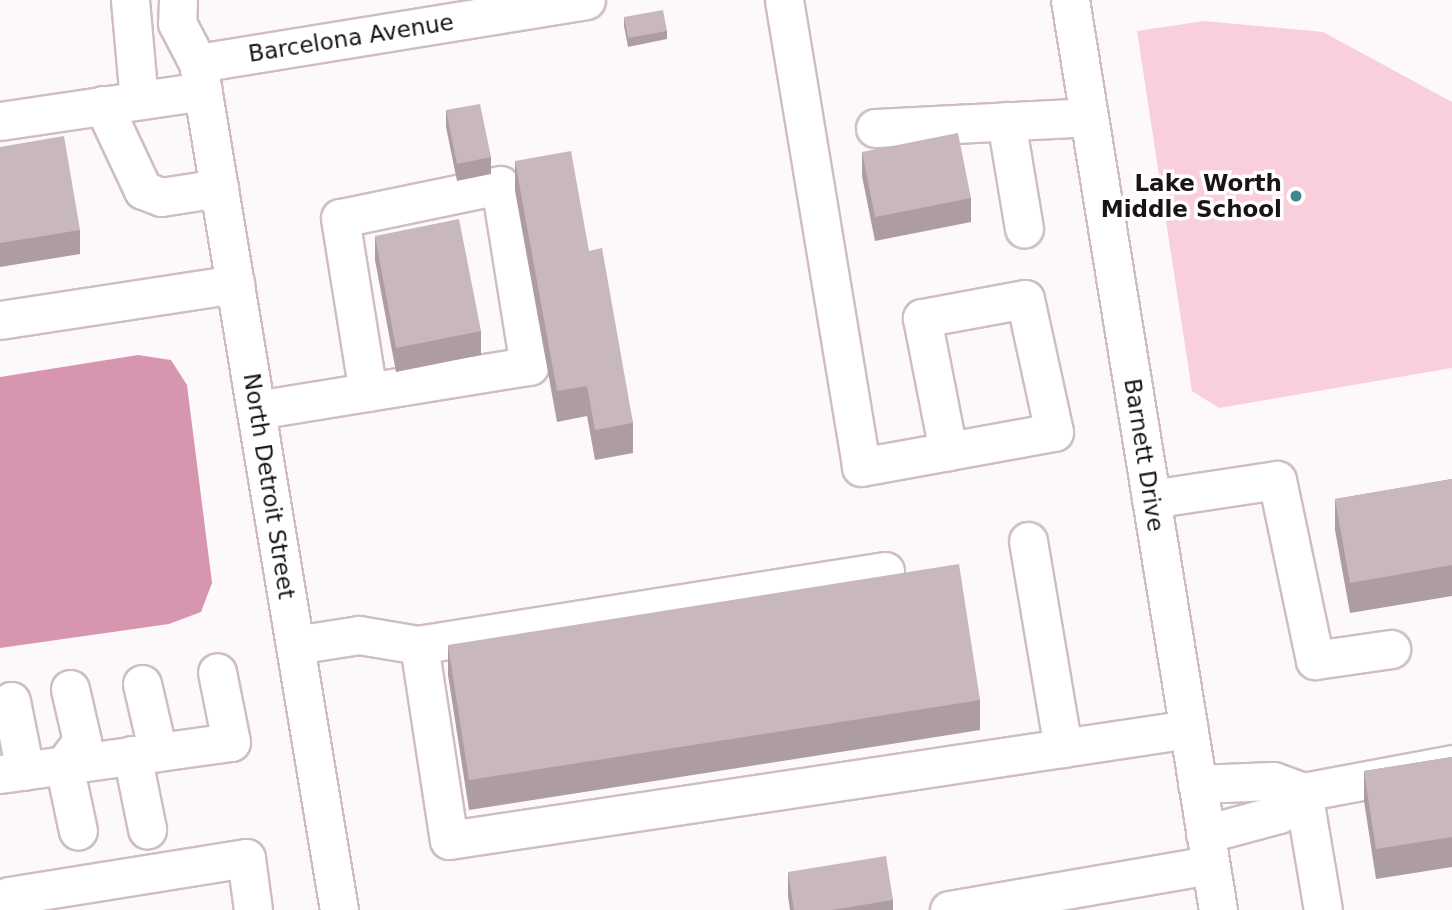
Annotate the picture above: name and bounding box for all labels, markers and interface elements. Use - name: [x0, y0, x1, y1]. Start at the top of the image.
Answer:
- street label: Barcelona Avenue: [246, 8, 456, 68]
- place label: Lake Worth Middle School: [1101, 169, 1282, 223]
- marker: Lake Worth Middle School: [1288, 188, 1304, 204]
- street label: North Detroit Street: [238, 371, 300, 601]
- street label: Barnett Drive: [1118, 377, 1170, 533]

